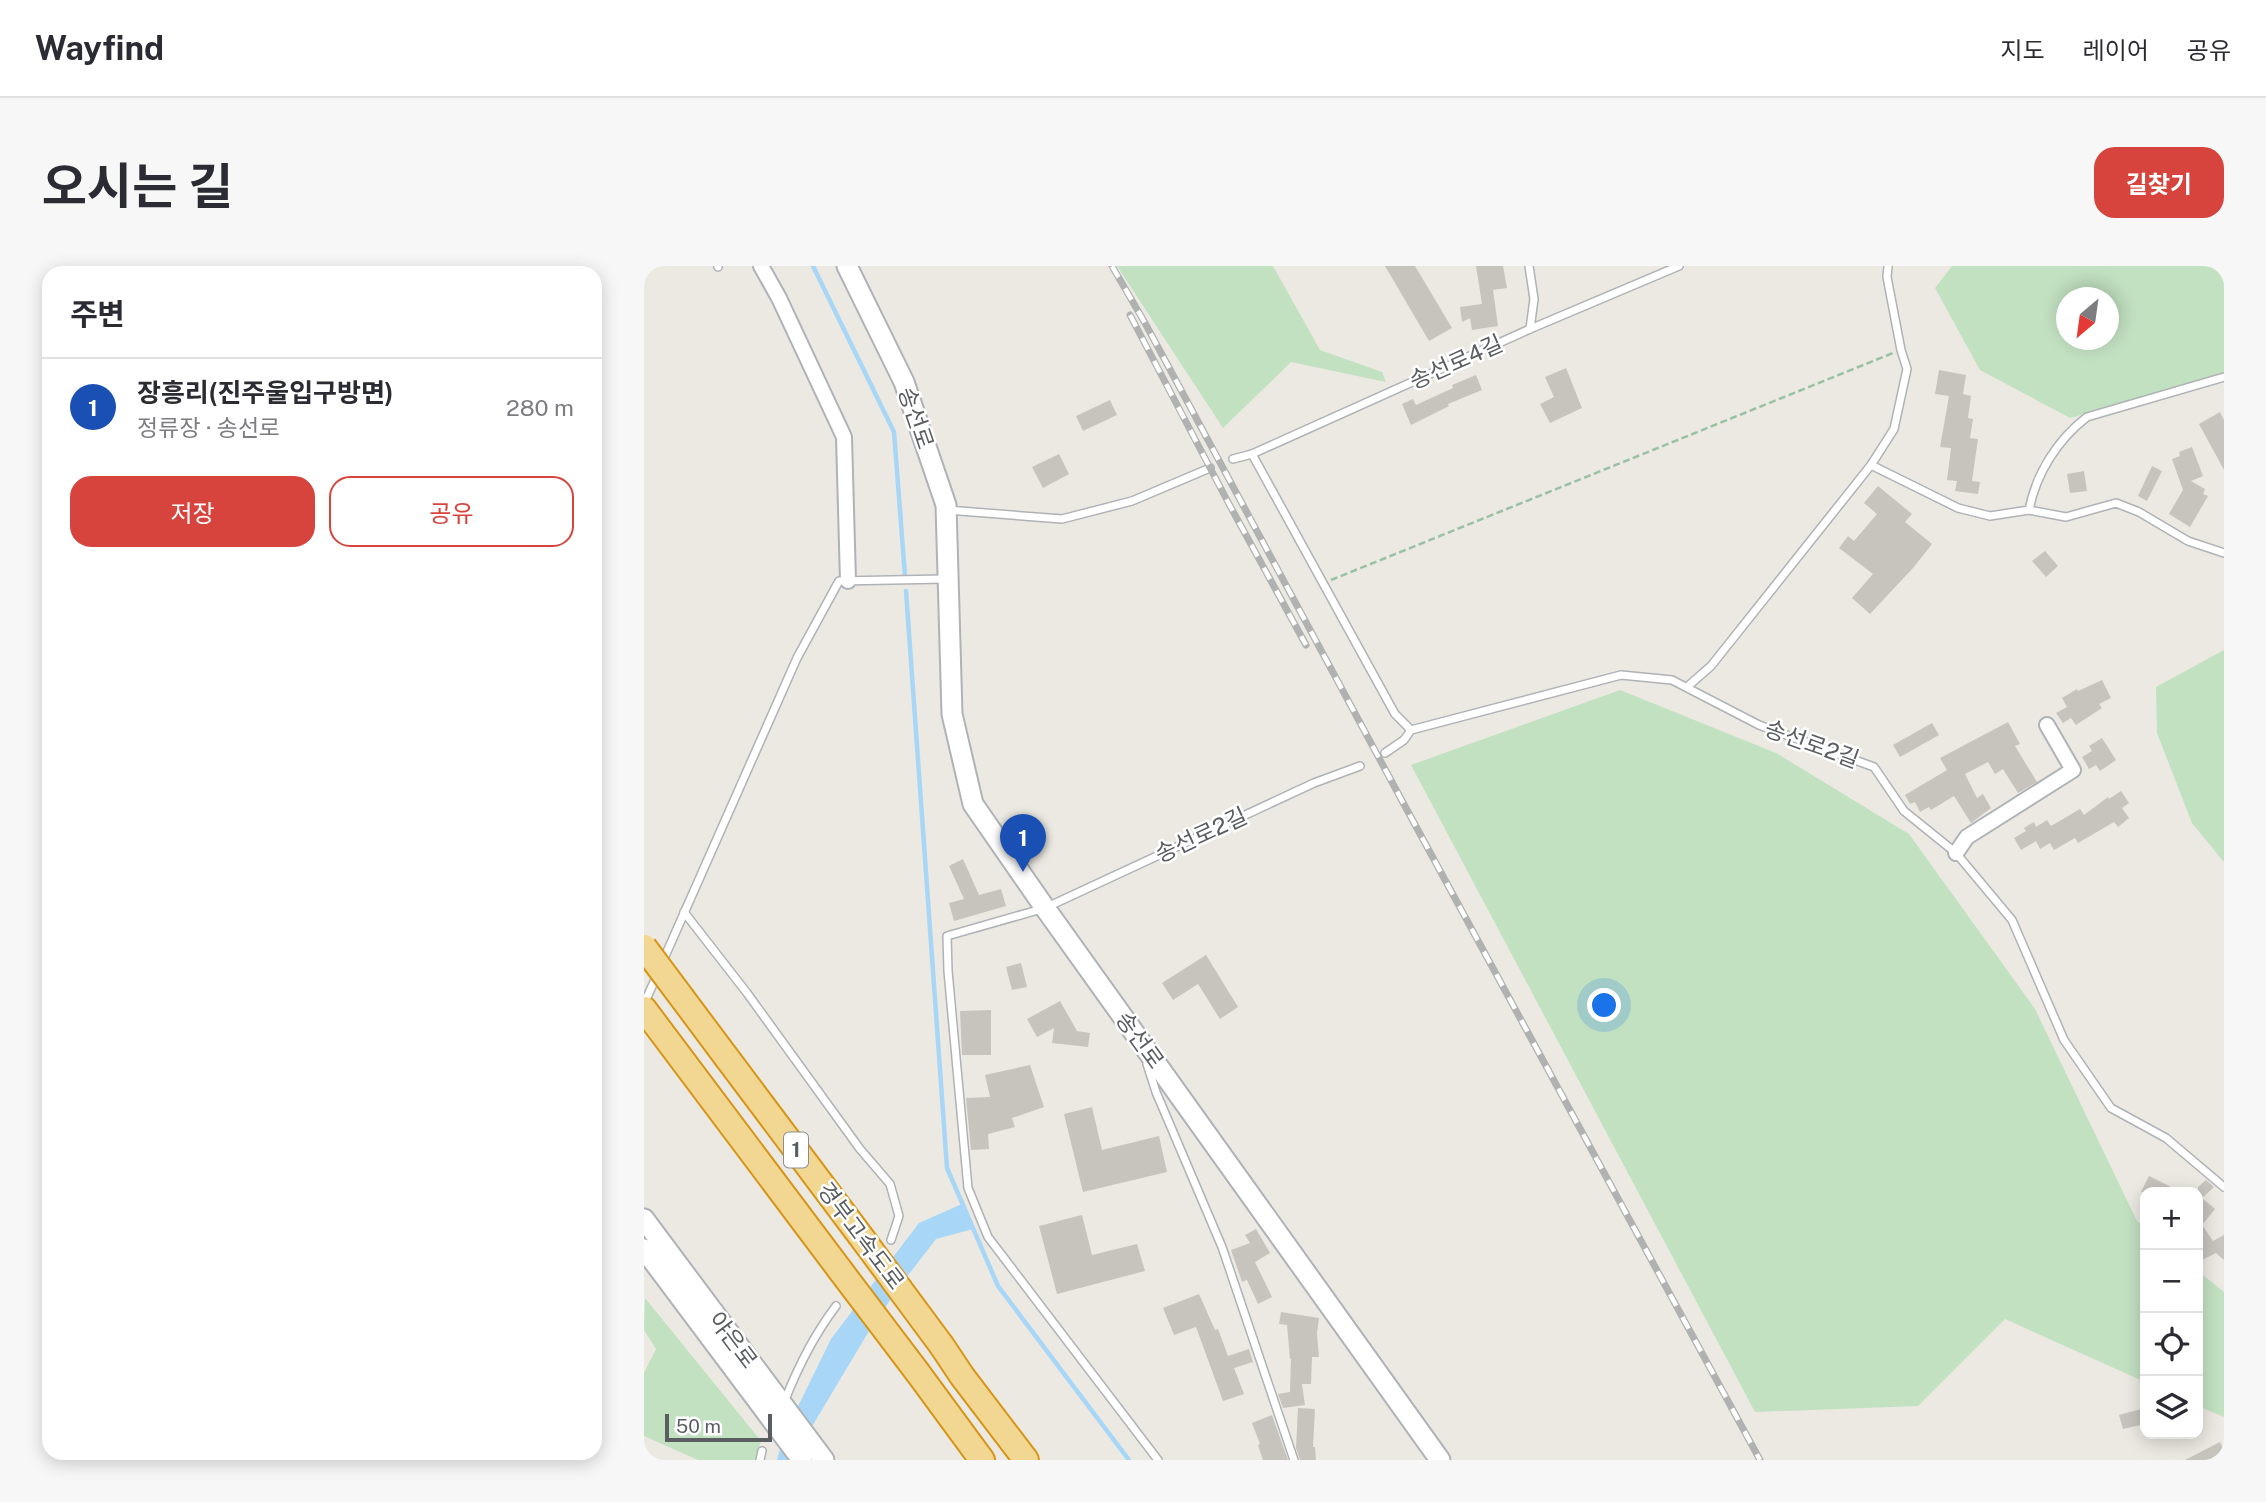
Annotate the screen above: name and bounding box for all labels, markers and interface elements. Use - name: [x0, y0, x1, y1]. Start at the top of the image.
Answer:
- text: Wayfind: [35, 29, 164, 67]
- text: 지도: [2000, 36, 2045, 64]
- text: 레이어: [2083, 36, 2149, 64]
- text: 공유: [2187, 36, 2231, 64]
- button: 길찾기: [2094, 147, 2224, 218]
- text: 오시는 길: [42, 157, 233, 215]
- north arrow: [2056, 287, 2119, 350]
- text: 주변: [70, 296, 125, 332]
- street label: 송선로4길: [1405, 329, 1507, 394]
- text: 장흥리(진주울입구방면): [137, 377, 394, 408]
- street label: 송선로: [893, 383, 940, 452]
- text: 1: [88, 394, 98, 421]
- text: 280 m: [506, 394, 574, 421]
- text: 정류장 · 송선로: [137, 414, 280, 441]
- button: 저장: [70, 476, 315, 547]
- button: 공유: [329, 476, 574, 547]
- street label: 송선로2길: [1761, 714, 1863, 773]
- street label: 송선로2길: [1151, 802, 1251, 868]
- pin: 1: [1000, 814, 1046, 872]
- your location: [1587, 988, 1621, 1022]
- street label: 송선로: [1111, 1006, 1170, 1073]
- road number: 1: [784, 1132, 808, 1168]
- street label: 경부고속도로: [812, 1177, 910, 1295]
- map controls: [2140, 1187, 2203, 1439]
- button: +: [2140, 1187, 2203, 1250]
- button: −: [2140, 1250, 2203, 1313]
- street label: 야은로: [704, 1306, 763, 1373]
- button: locate: [2140, 1313, 2203, 1376]
- button: layers: [2140, 1376, 2203, 1439]
- scale bar: [665, 1411, 772, 1443]
- text: 50 m: [676, 1415, 721, 1437]

